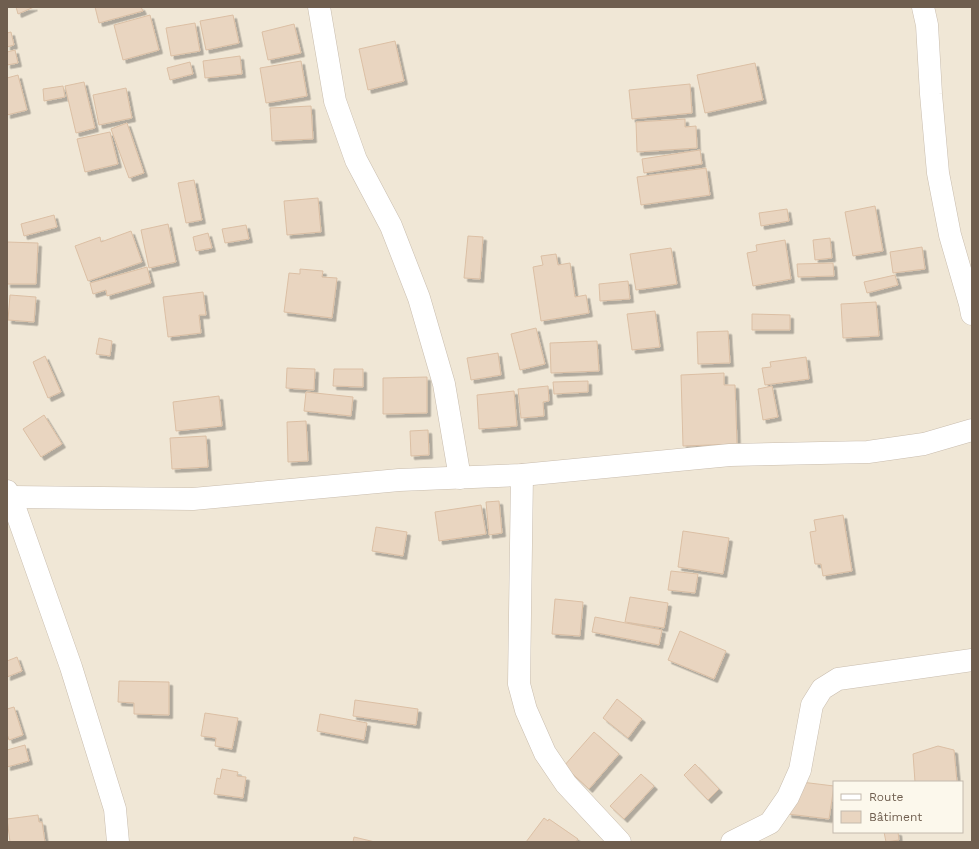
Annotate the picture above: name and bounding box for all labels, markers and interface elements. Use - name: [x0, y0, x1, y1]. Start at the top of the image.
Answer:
- legend: [833, 781, 963, 833]
- text: Route: [869, 790, 903, 804]
- text: Bâtiment: [869, 810, 922, 824]

